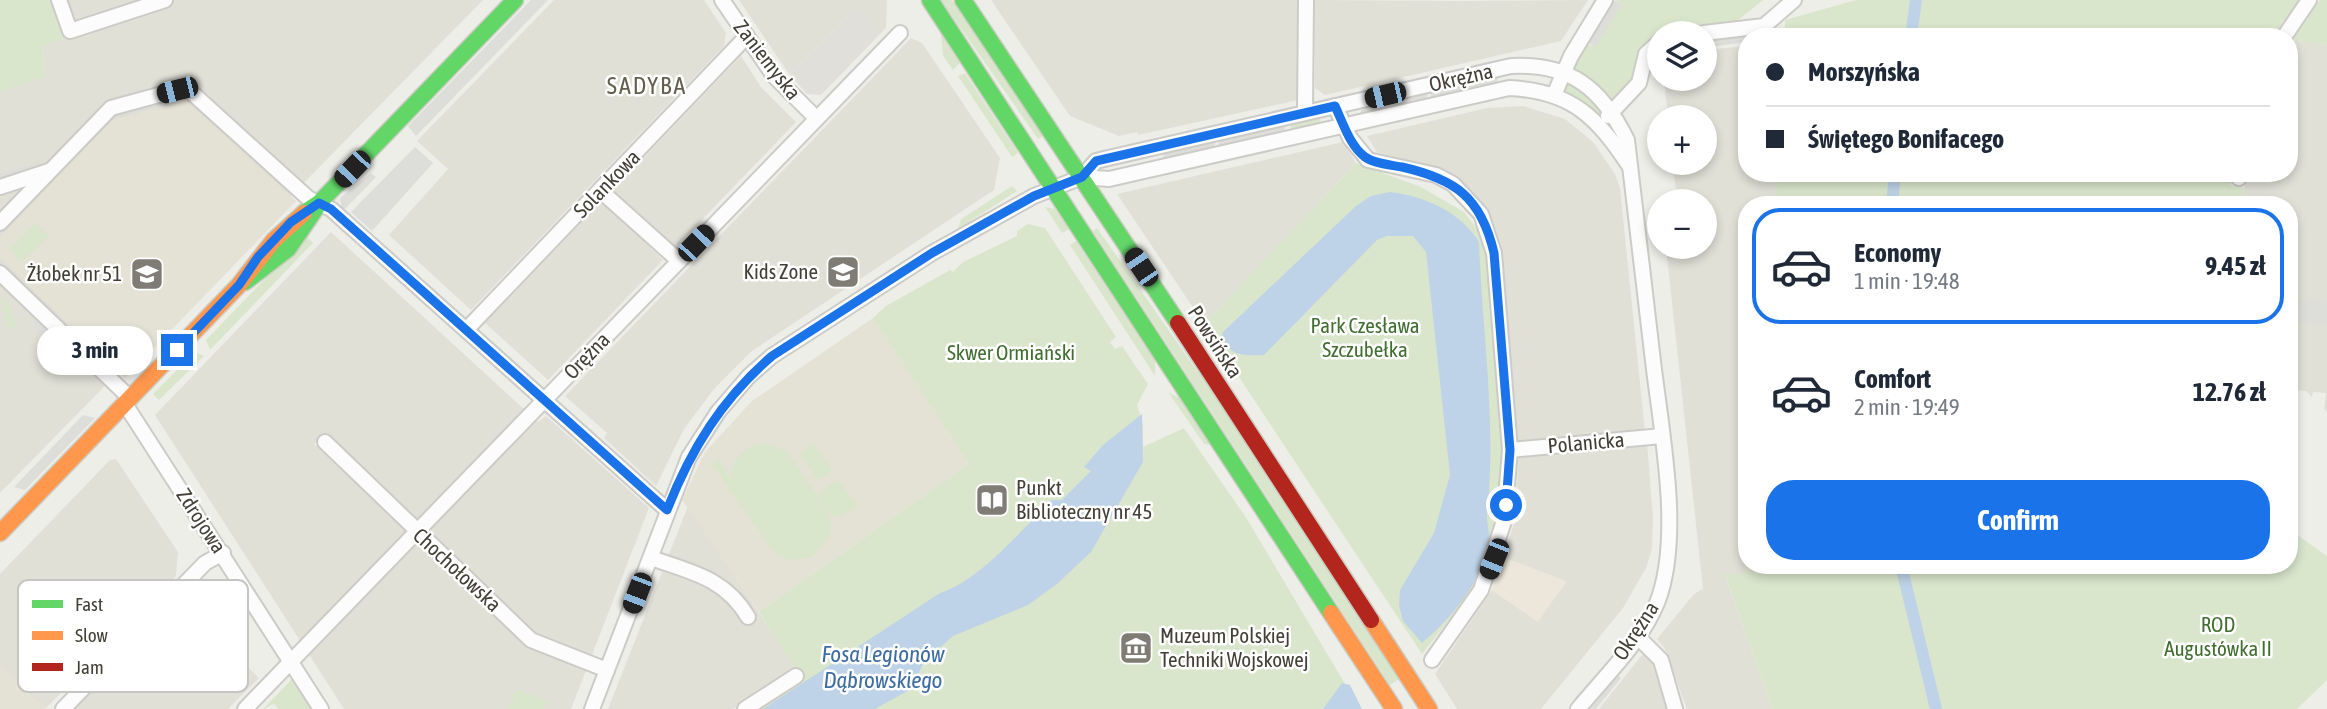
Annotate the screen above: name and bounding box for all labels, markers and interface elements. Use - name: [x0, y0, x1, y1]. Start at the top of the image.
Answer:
- street label: Zaniemyska: [729, 15, 806, 104]
- map controls: [1647, 21, 1717, 259]
- button: layers: [1647, 21, 1717, 91]
- text: Morszyńska: [1808, 57, 1920, 87]
- street label: Okrężna: [1427, 58, 1495, 96]
- district label: SADYBA: [607, 72, 687, 99]
- car: [155, 75, 200, 105]
- car: [1363, 80, 1408, 110]
- button: +: [1647, 105, 1717, 175]
- text: Świętego Bonifacego: [1808, 124, 2004, 154]
- street label: Solankowa: [568, 144, 644, 222]
- car: [330, 147, 375, 191]
- button: −: [1647, 189, 1717, 259]
- car: [674, 221, 719, 265]
- icon: car: [1770, 235, 1833, 298]
- text: Economy: [1854, 238, 1941, 268]
- car: [1121, 244, 1162, 290]
- text: 9.45 zł: [2205, 251, 2266, 281]
- school or university icon: Kids Zone: [824, 253, 862, 291]
- school or university icon: Żłobek nr 51: [128, 255, 166, 293]
- place label: Kids Zone: [744, 259, 818, 283]
- place label: Żłobek nr 51: [27, 261, 122, 285]
- text: 1 min · 19:48: [1854, 268, 1960, 294]
- street label: Powsińska: [1184, 301, 1248, 382]
- park label: Park Czesława Szczubełka: [1310, 313, 1420, 361]
- callout: 3 min: [37, 326, 152, 374]
- street label: Orężna: [558, 327, 614, 384]
- route end: [161, 334, 193, 366]
- text: 3 min: [72, 337, 118, 363]
- park label: Skwer Ormiański: [947, 340, 1075, 364]
- icon: car: [1770, 361, 1833, 424]
- text: Comfort: [1854, 364, 1931, 394]
- text: 12.76 zł: [2193, 377, 2266, 407]
- text: 2 min · 19:49: [1854, 394, 1960, 420]
- street label: Polanicka: [1546, 427, 1625, 457]
- place label: Punkt Biblioteczny nr 45: [1016, 475, 1152, 523]
- button: Confirm: [1766, 480, 2270, 560]
- library icon: Punkt Biblioteczny nr 45: [973, 481, 1011, 519]
- street label: Zdrojowa: [172, 484, 232, 557]
- route start: [1490, 489, 1522, 521]
- street label: Chochołowska: [409, 523, 507, 616]
- car: [1477, 536, 1512, 582]
- car: [620, 570, 655, 616]
- legend: [18, 580, 248, 692]
- text: Fast: [75, 593, 103, 615]
- street label: Okrężna: [1607, 597, 1663, 664]
- park label: ROD Augustówka II: [2164, 612, 2272, 660]
- place label: Muzeum Polskiej Techniki Wojskowej: [1160, 623, 1309, 671]
- text: Slow: [75, 624, 109, 646]
- museum icon: Muzeum Polskiej Techniki Wojskowej: [1117, 629, 1155, 667]
- water label: Fosa Legionów Dąbrowskiego: [822, 641, 945, 693]
- text: Jam: [75, 656, 104, 678]

